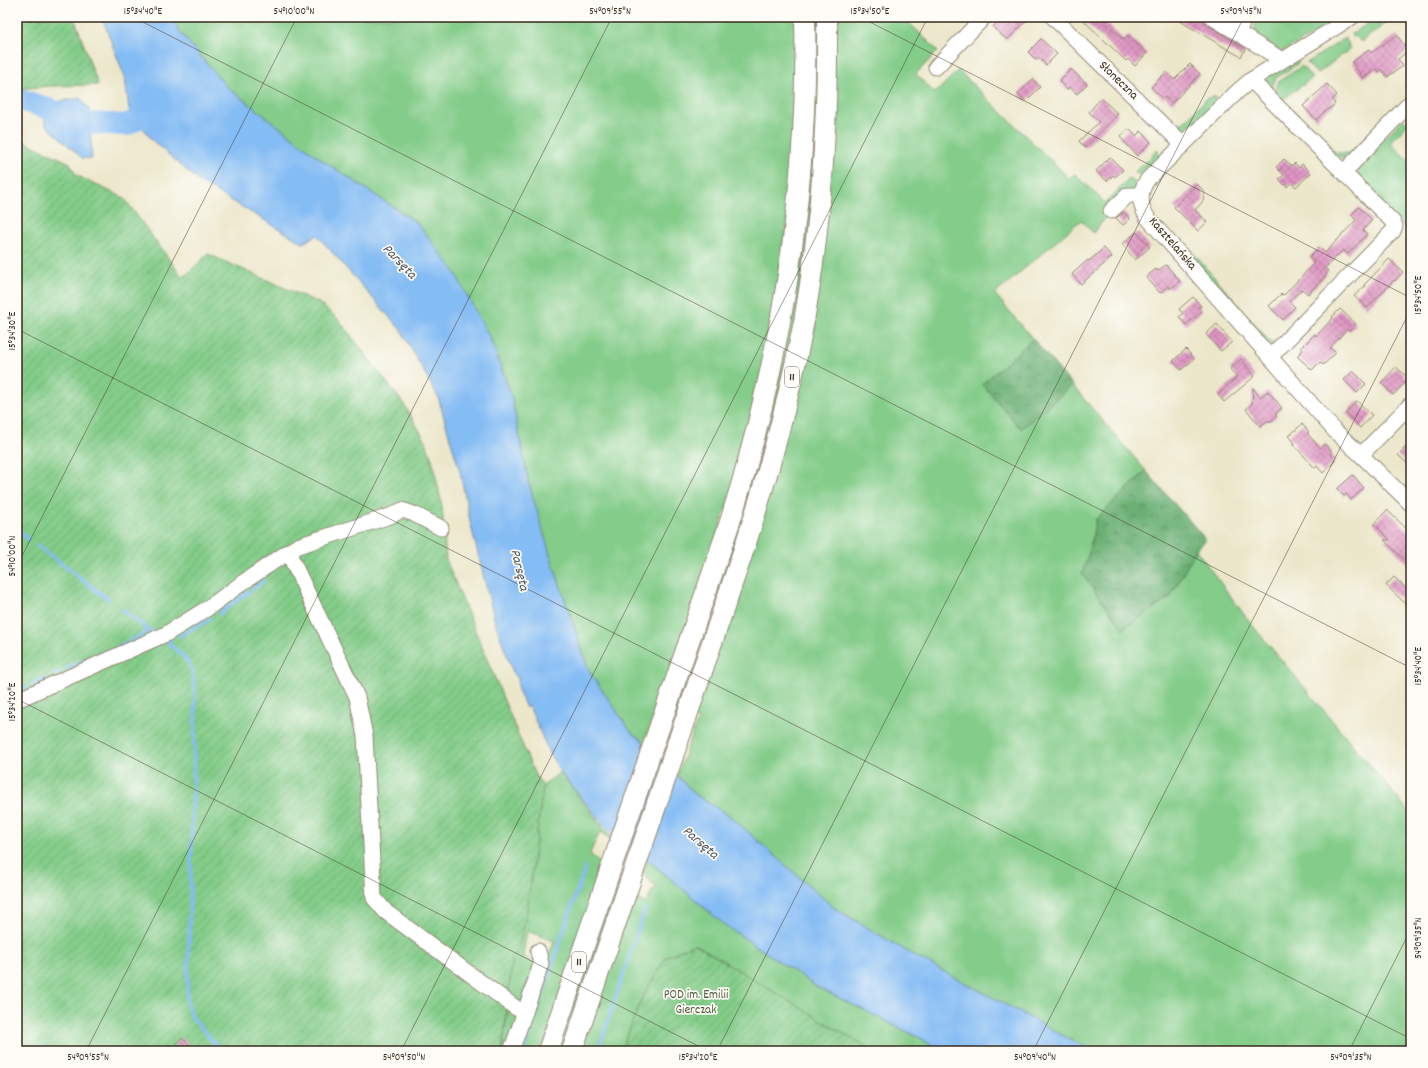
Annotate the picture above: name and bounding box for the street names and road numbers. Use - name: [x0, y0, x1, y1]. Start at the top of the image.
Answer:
- street label: Słoneczna: [1094, 57, 1143, 105]
- street label: Kasztelańska: [1143, 213, 1201, 275]
- road number: 11: [785, 367, 799, 387]
- road number: 11: [572, 952, 586, 972]

